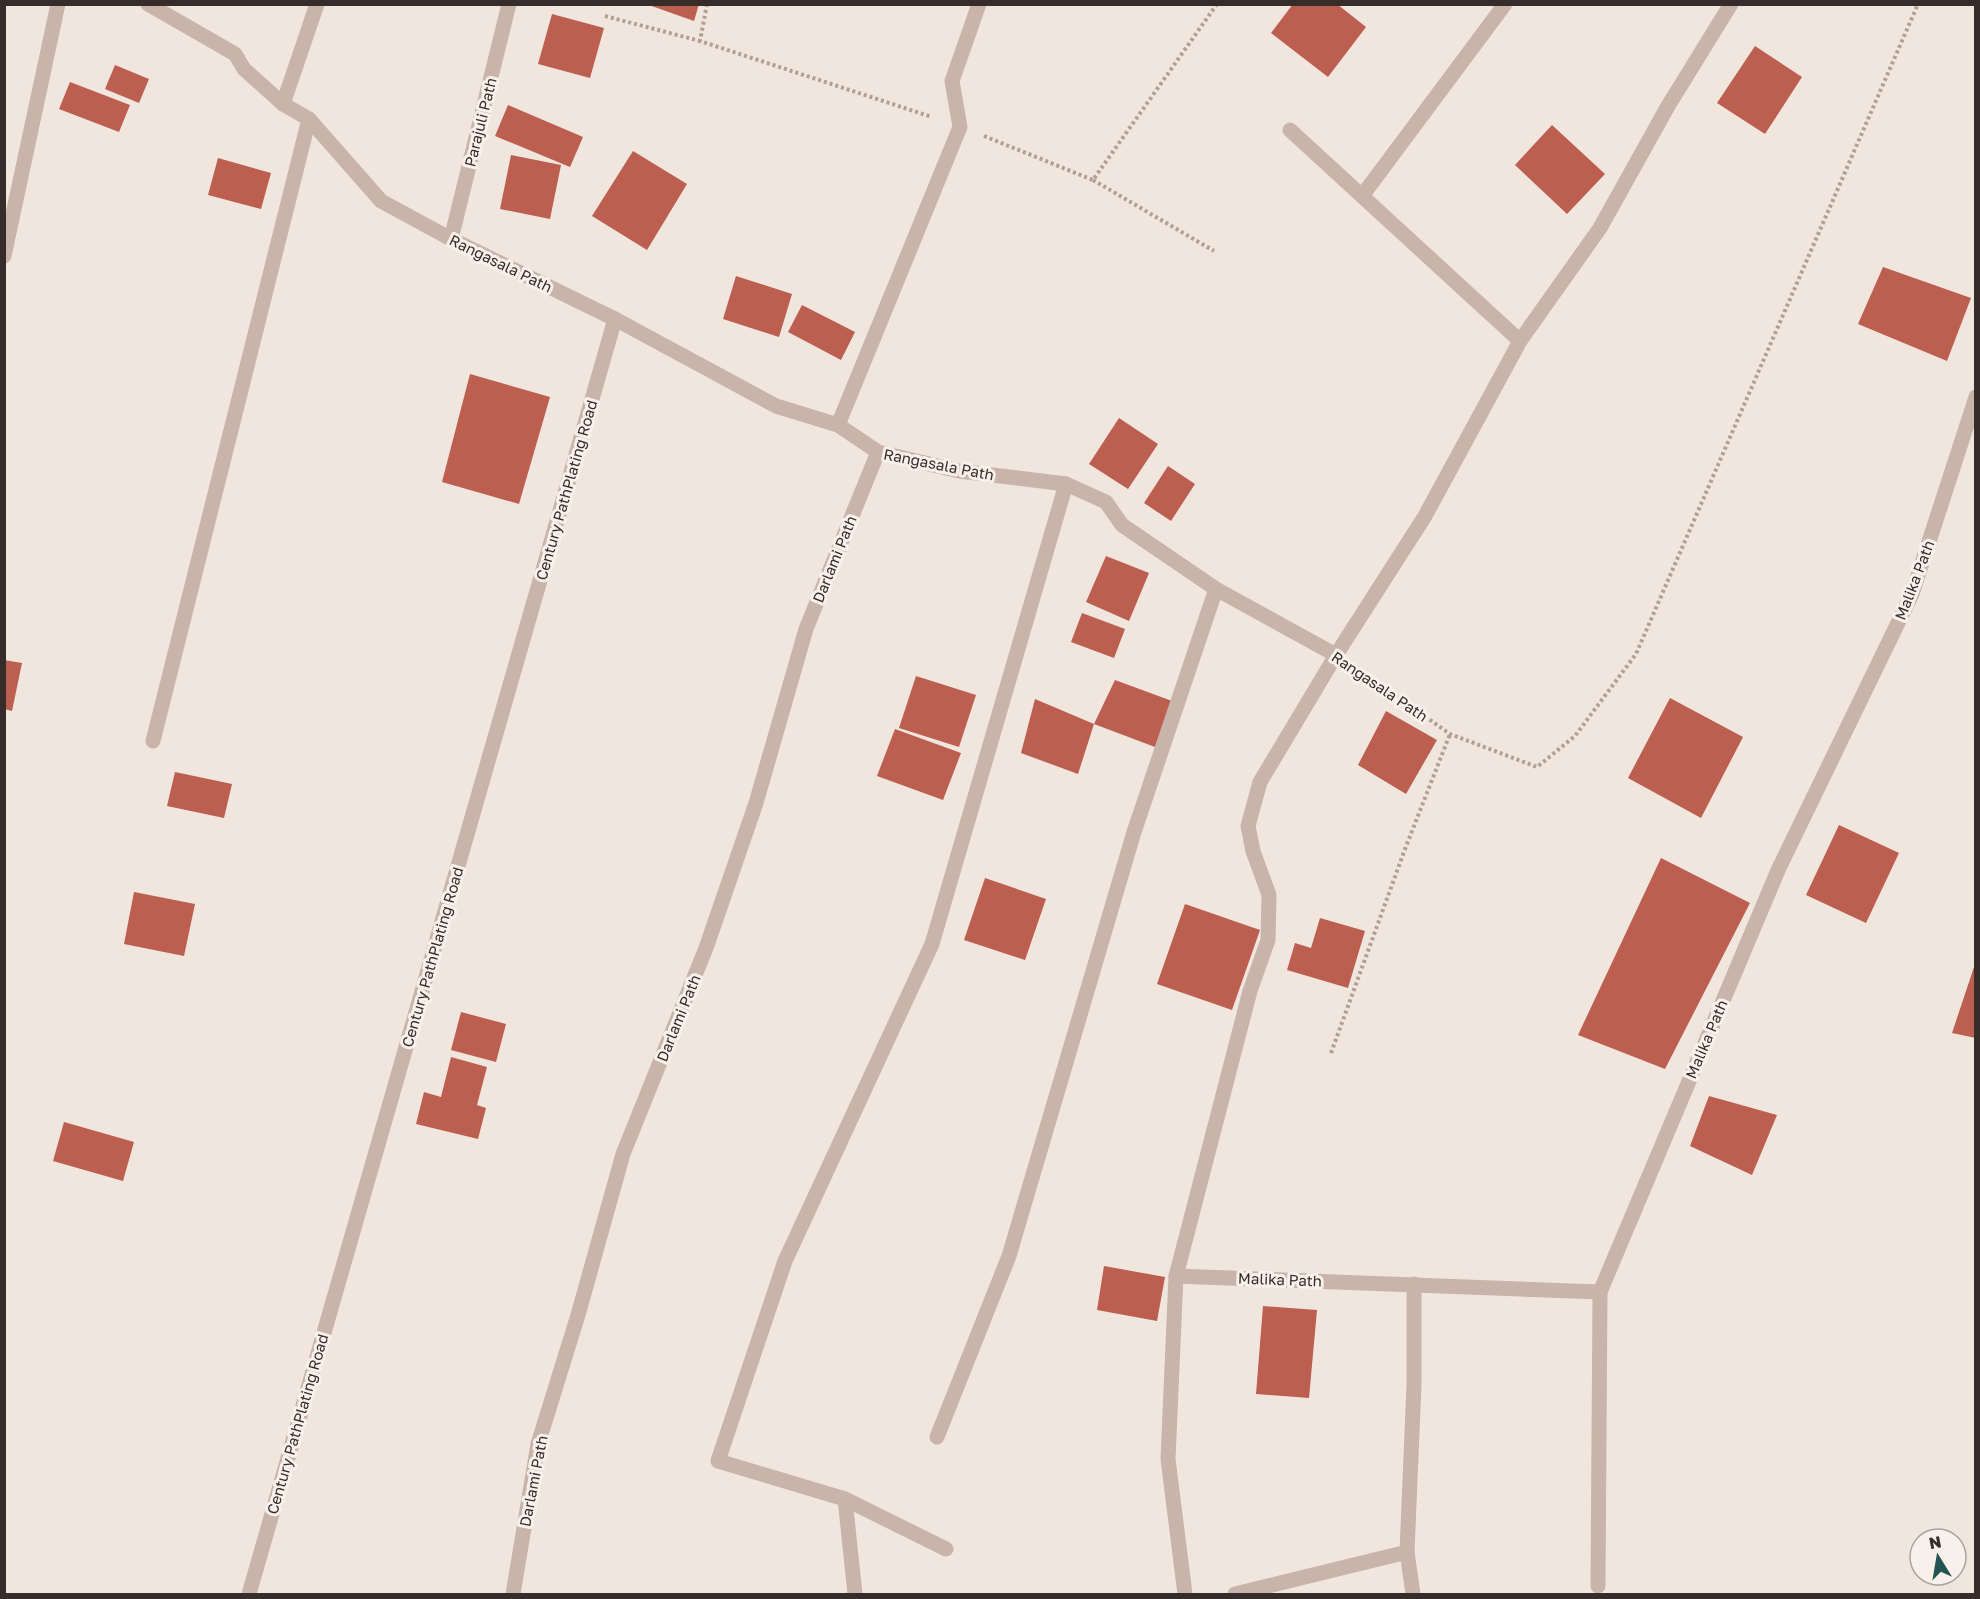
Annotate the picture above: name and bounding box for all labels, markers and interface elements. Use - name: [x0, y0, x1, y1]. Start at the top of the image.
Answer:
- street label: Parajuli Path: [460, 76, 500, 168]
- street label: Rangasala Path: [447, 230, 555, 296]
- street label: Century PathPlating Road: [532, 398, 600, 582]
- street label: Rangasala Path: [882, 444, 996, 484]
- street label: Darlami Path: [808, 513, 860, 605]
- street label: Malika Path: [1891, 538, 1937, 622]
- street label: Rangasala Path: [1328, 647, 1432, 725]
- street label: Century PathPlating Road: [398, 865, 466, 1049]
- street label: Darlami Path: [652, 972, 704, 1064]
- street label: Malika Path: [1681, 997, 1731, 1081]
- street label: Malika Path: [1238, 1269, 1322, 1289]
- street label: Century PathPlating Road: [263, 1332, 331, 1516]
- street label: Darlami Path: [515, 1434, 551, 1528]
- north arrow: [1908, 1527, 1968, 1587]
- text: N: [1927, 1531, 1943, 1553]

